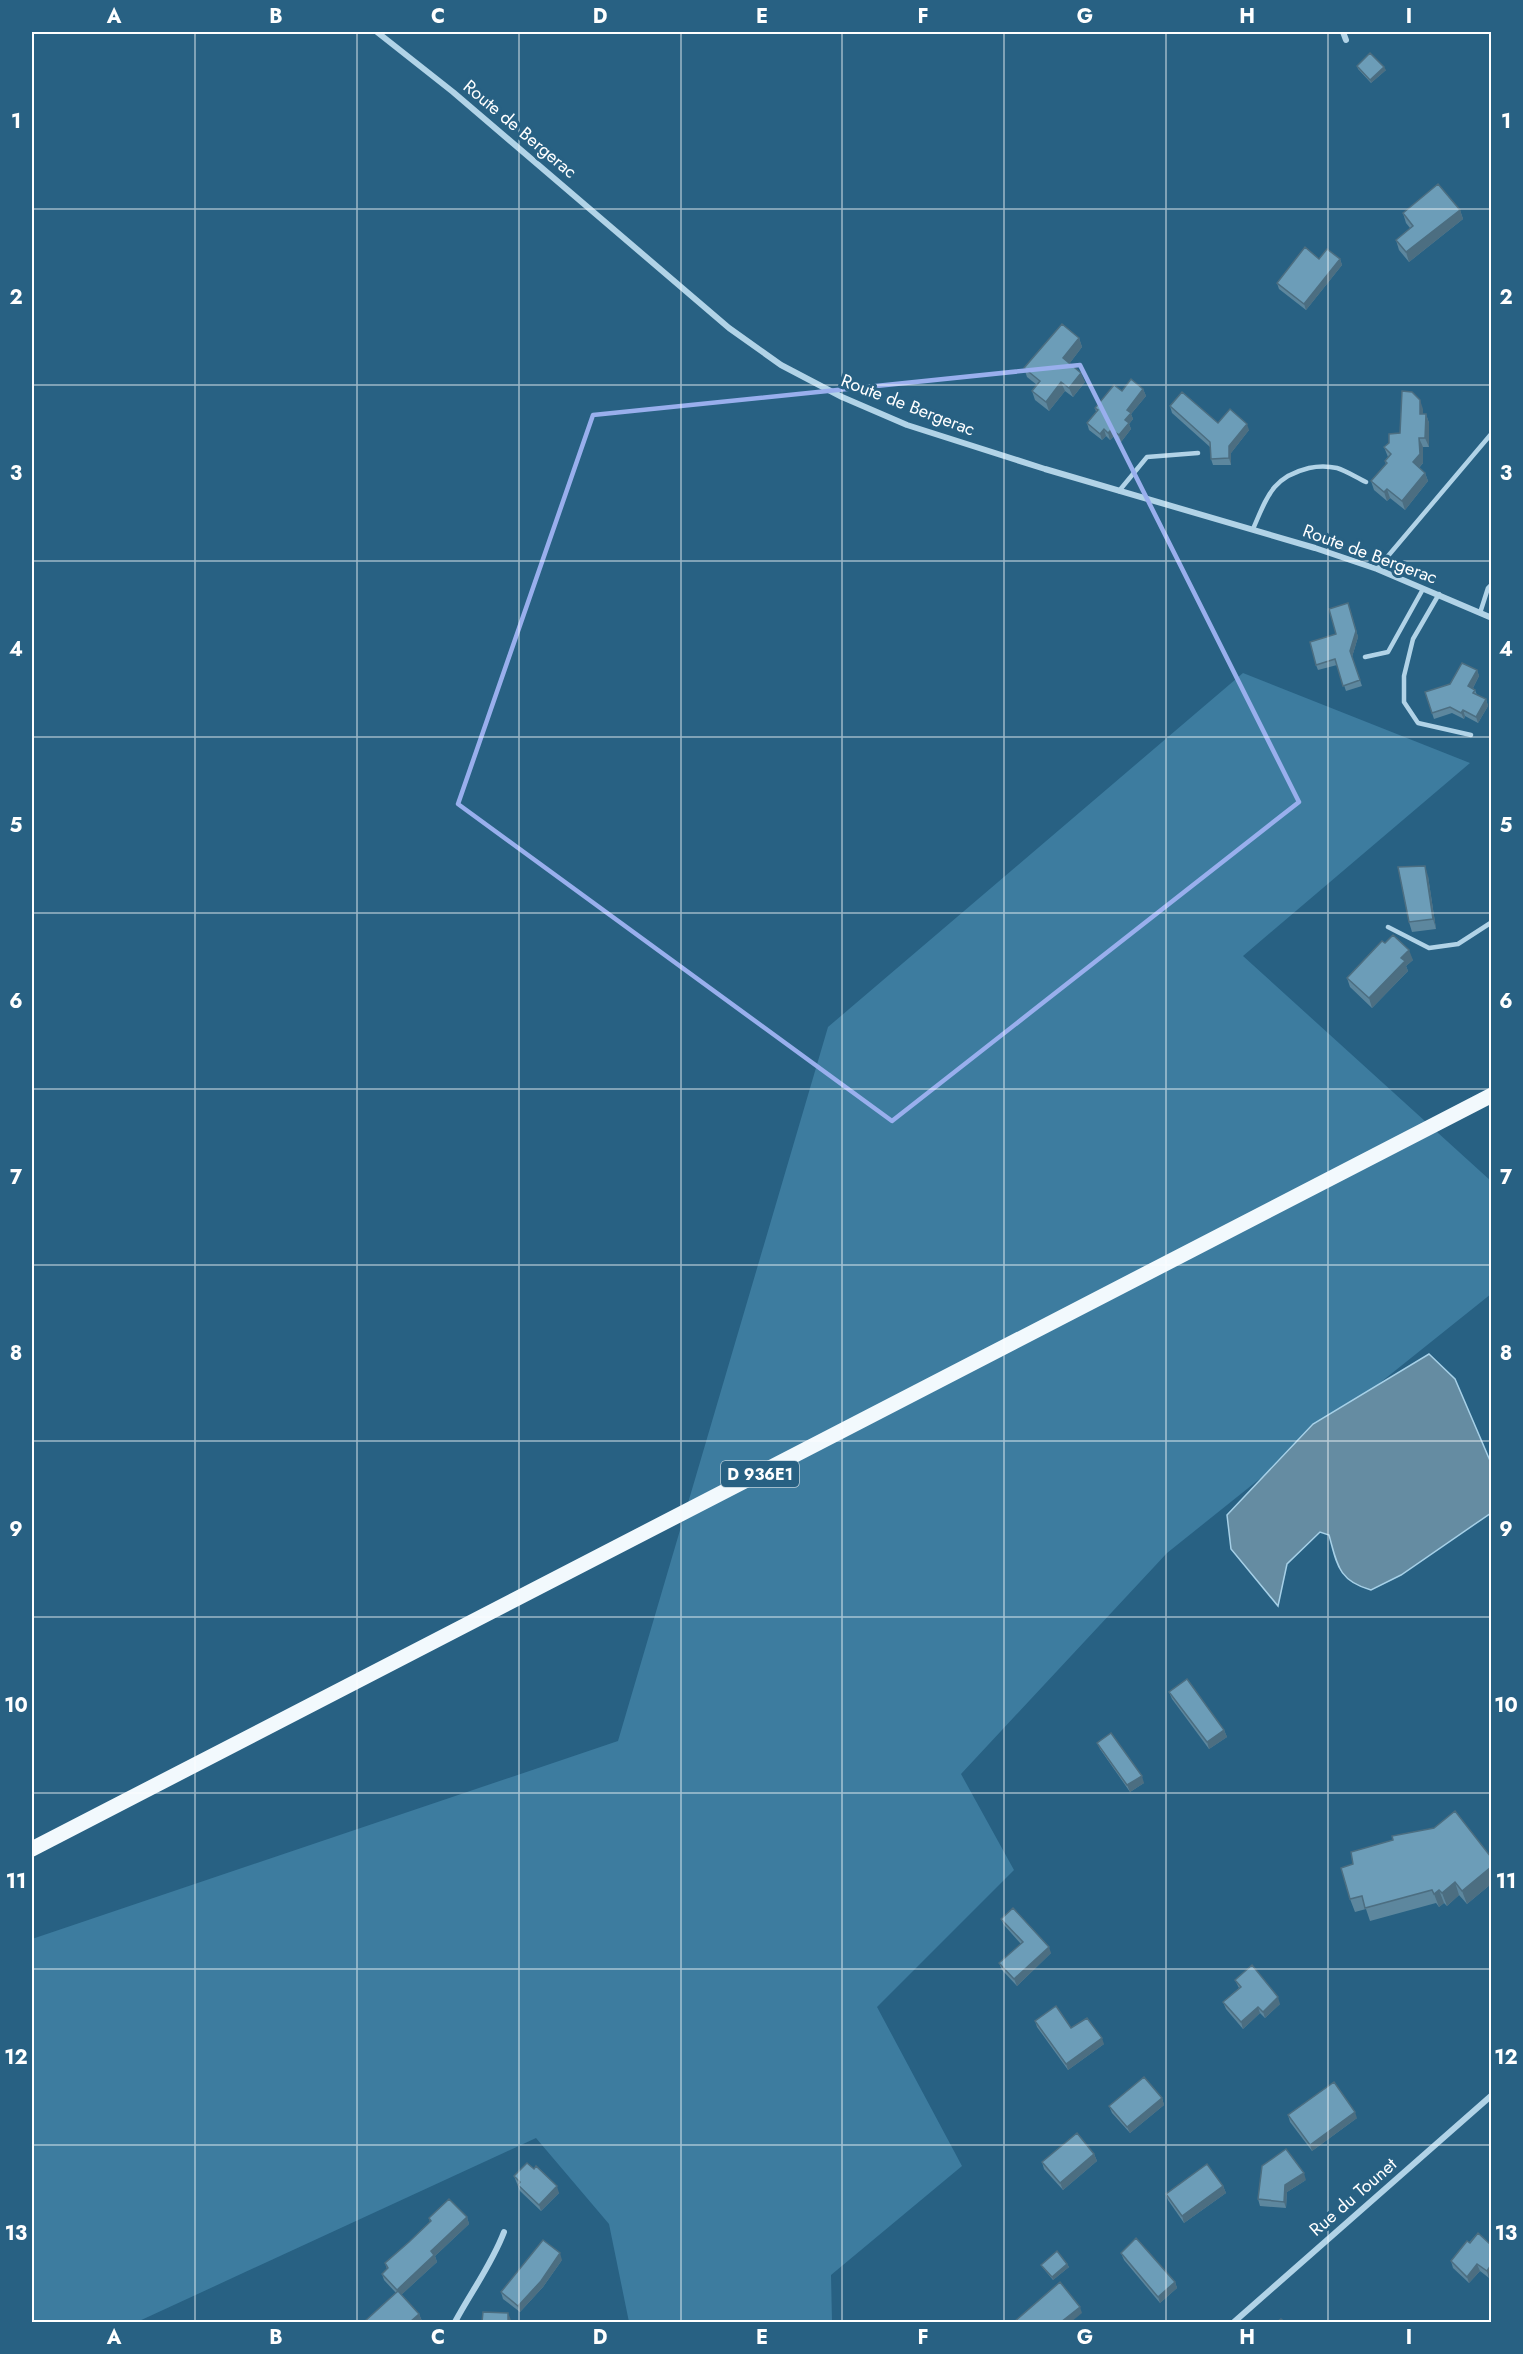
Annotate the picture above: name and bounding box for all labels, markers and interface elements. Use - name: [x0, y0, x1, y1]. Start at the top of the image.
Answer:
- text: A: [106, 2, 122, 31]
- text: B: [269, 2, 283, 31]
- text: C: [431, 2, 445, 31]
- text: D: [593, 2, 607, 31]
- text: E: [756, 2, 768, 31]
- text: F: [917, 2, 929, 31]
- text: G: [1077, 2, 1093, 31]
- text: H: [1239, 2, 1255, 31]
- text: I: [1406, 2, 1412, 31]
- street label: Route de Bergerac: [457, 74, 583, 184]
- text: 1: [11, 107, 21, 136]
- text: 1: [1501, 107, 1511, 136]
- text: 2: [9, 283, 23, 312]
- text: 2: [1499, 283, 1513, 312]
- street label: Route de Bergerac: [837, 368, 979, 442]
- text: 3: [10, 459, 22, 488]
- text: 3: [1500, 459, 1512, 488]
- street label: Route de Bergerac: [1299, 518, 1441, 590]
- text: 4: [9, 635, 23, 664]
- text: 4: [1499, 635, 1513, 664]
- text: 5: [10, 811, 23, 840]
- text: 5: [1500, 811, 1513, 840]
- text: 6: [9, 987, 23, 1016]
- text: 6: [1499, 987, 1513, 1016]
- text: 7: [10, 1163, 23, 1192]
- text: 7: [1500, 1163, 1513, 1192]
- text: 8: [10, 1339, 22, 1368]
- text: 8: [1500, 1339, 1512, 1368]
- road number: D 936E1: [721, 1461, 799, 1487]
- text: 9: [9, 1515, 23, 1544]
- text: 9: [1499, 1515, 1513, 1544]
- text: 10: [4, 1691, 28, 1720]
- text: 10: [1494, 1691, 1518, 1720]
- text: 11: [6, 1867, 26, 1896]
- text: 11: [1496, 1867, 1516, 1896]
- text: 12: [4, 2043, 28, 2072]
- text: 12: [1494, 2043, 1518, 2072]
- street label: Rue du Tounet: [1304, 2151, 1403, 2242]
- text: 13: [5, 2219, 27, 2248]
- text: 13: [1495, 2219, 1517, 2248]
- text: A: [106, 2323, 122, 2352]
- text: B: [269, 2323, 283, 2352]
- text: C: [431, 2323, 445, 2352]
- text: D: [593, 2323, 607, 2352]
- text: E: [756, 2323, 768, 2352]
- text: F: [917, 2323, 929, 2352]
- text: G: [1077, 2323, 1093, 2352]
- text: H: [1239, 2323, 1255, 2352]
- text: I: [1406, 2323, 1412, 2352]

